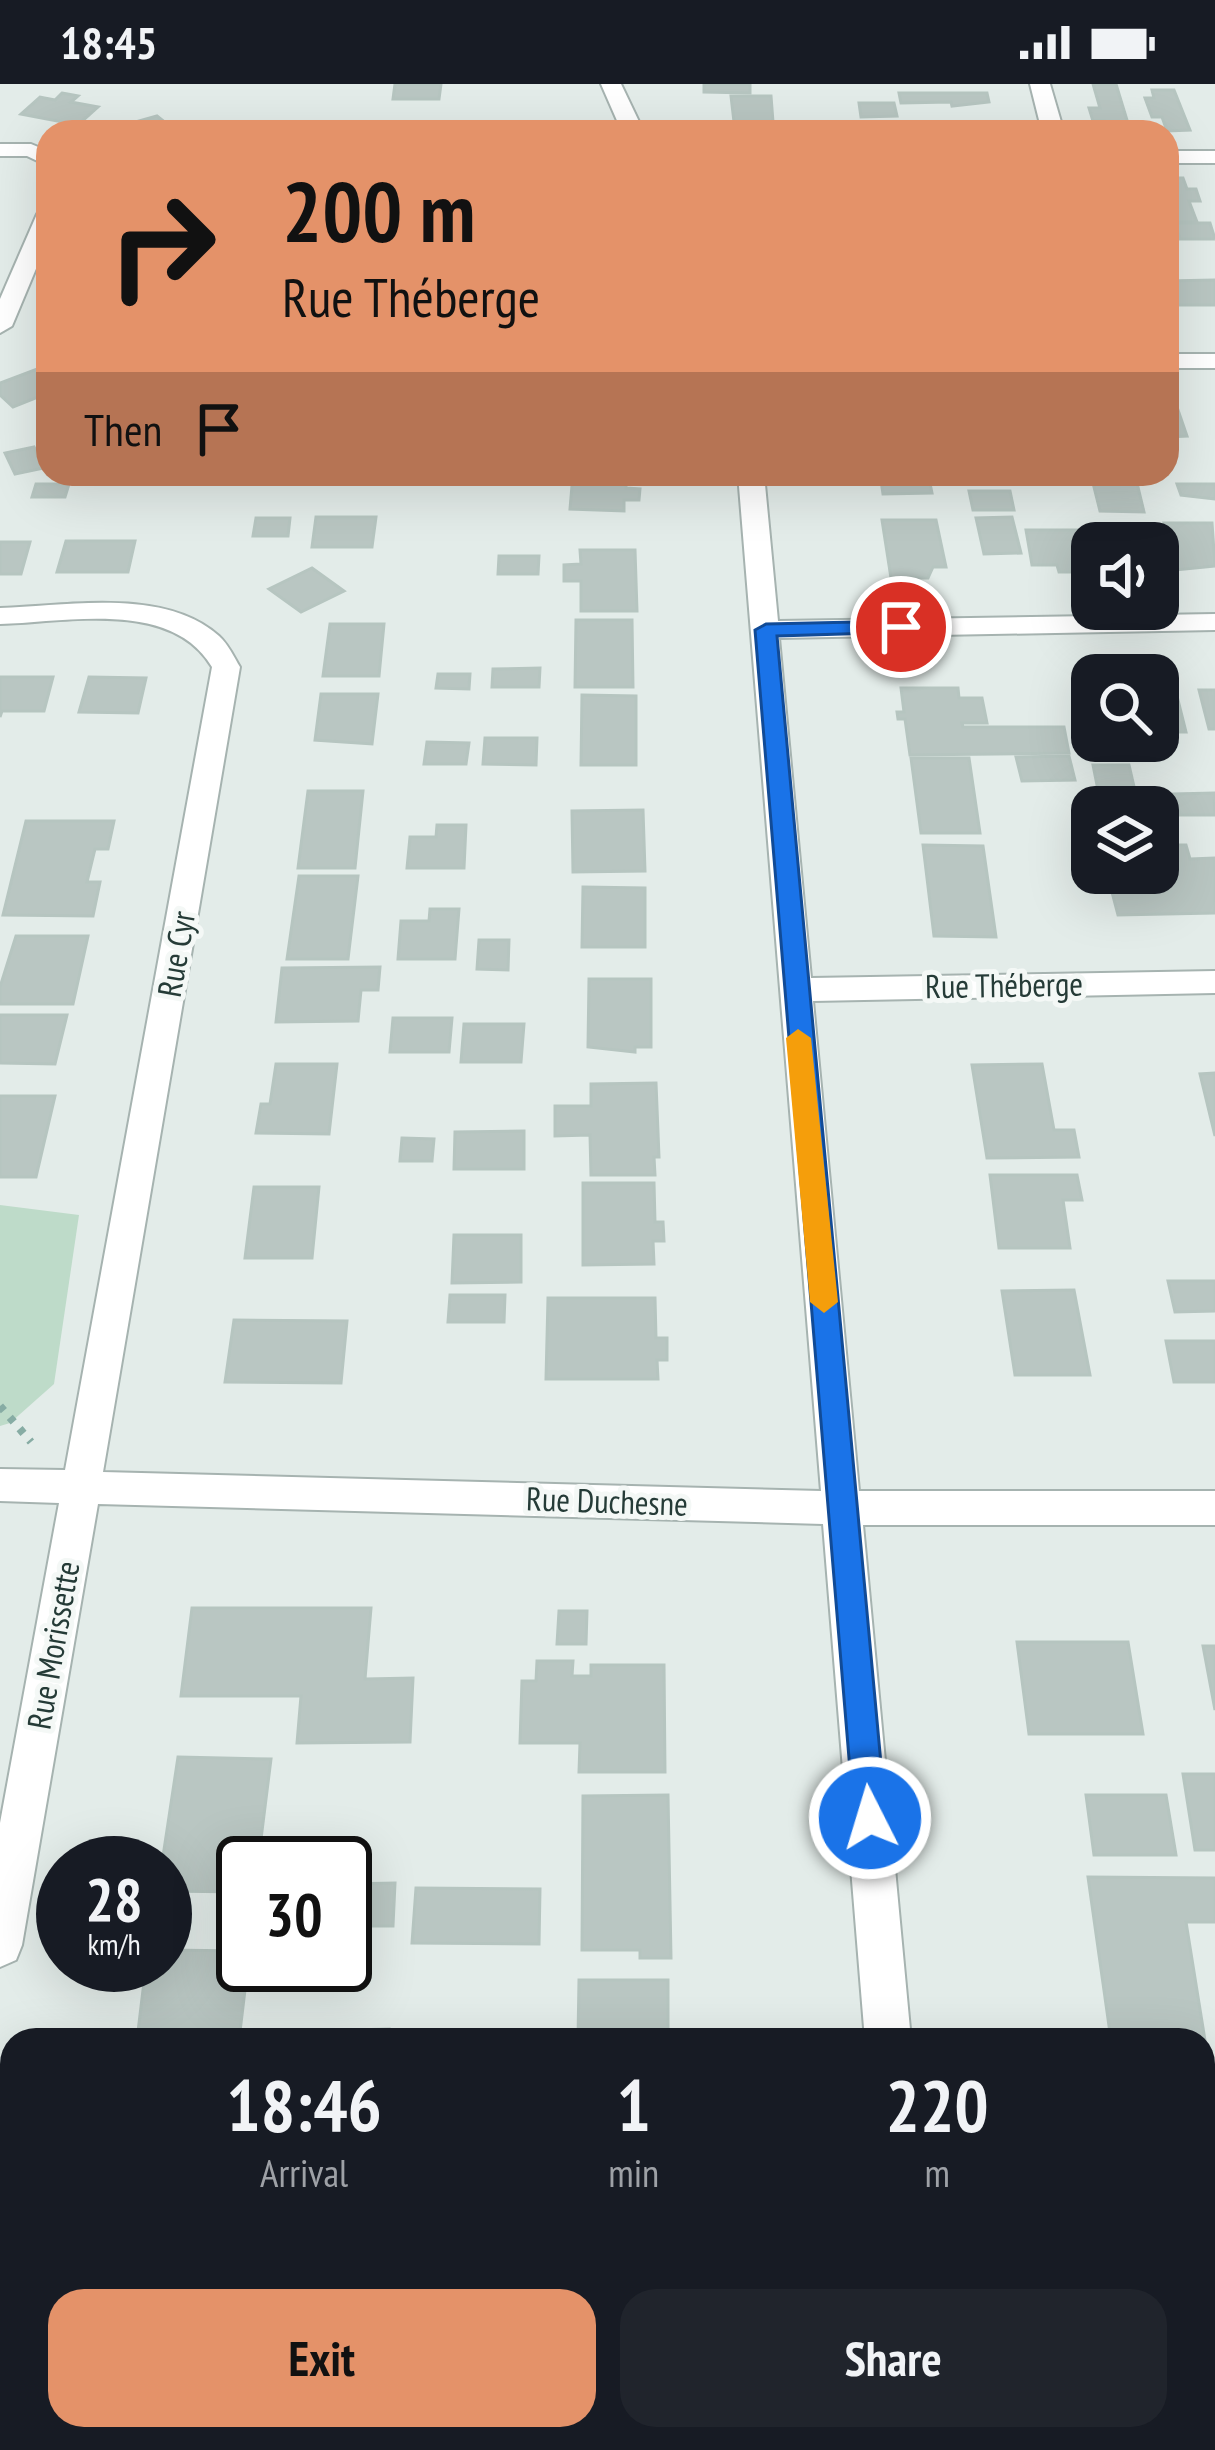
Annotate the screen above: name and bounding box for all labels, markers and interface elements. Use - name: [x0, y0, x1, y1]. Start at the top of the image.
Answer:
- text: 18:45: [60, 13, 157, 71]
- text: 200 m: [282, 156, 475, 265]
- icon: right: [84, 168, 240, 324]
- text: Rue Théberge: [282, 262, 540, 332]
- icon: arrive: [186, 396, 252, 462]
- text: Then: [84, 400, 162, 458]
- map controls: [1071, 522, 1179, 894]
- button: sound: [1071, 522, 1179, 630]
- pin: [850, 576, 952, 678]
- icon: arrive: [868, 594, 934, 660]
- button: search: [1071, 654, 1179, 762]
- button: layers: [1071, 786, 1179, 894]
- street label: Rue Cyr: [147, 908, 204, 1000]
- street label: Rue Théberge: [925, 962, 1083, 1007]
- street label: Rue Duchesne: [526, 1476, 689, 1525]
- street label: Rue Morissette: [17, 1558, 88, 1732]
- position arrow: [807, 1755, 933, 1881]
- speed limit sign: 30: [216, 1836, 372, 1992]
- text: 28: [85, 1860, 143, 1938]
- text: km/h: [87, 1924, 141, 1963]
- text: 18:46: [226, 2058, 382, 2151]
- text: 1: [617, 2058, 651, 2151]
- text: 220: [885, 2058, 989, 2151]
- text: Arrival: [260, 2147, 348, 2198]
- text: min: [608, 2147, 659, 2198]
- text: m: [924, 2147, 950, 2198]
- button: Exit: [48, 2289, 596, 2427]
- button: Share: [620, 2289, 1167, 2427]

